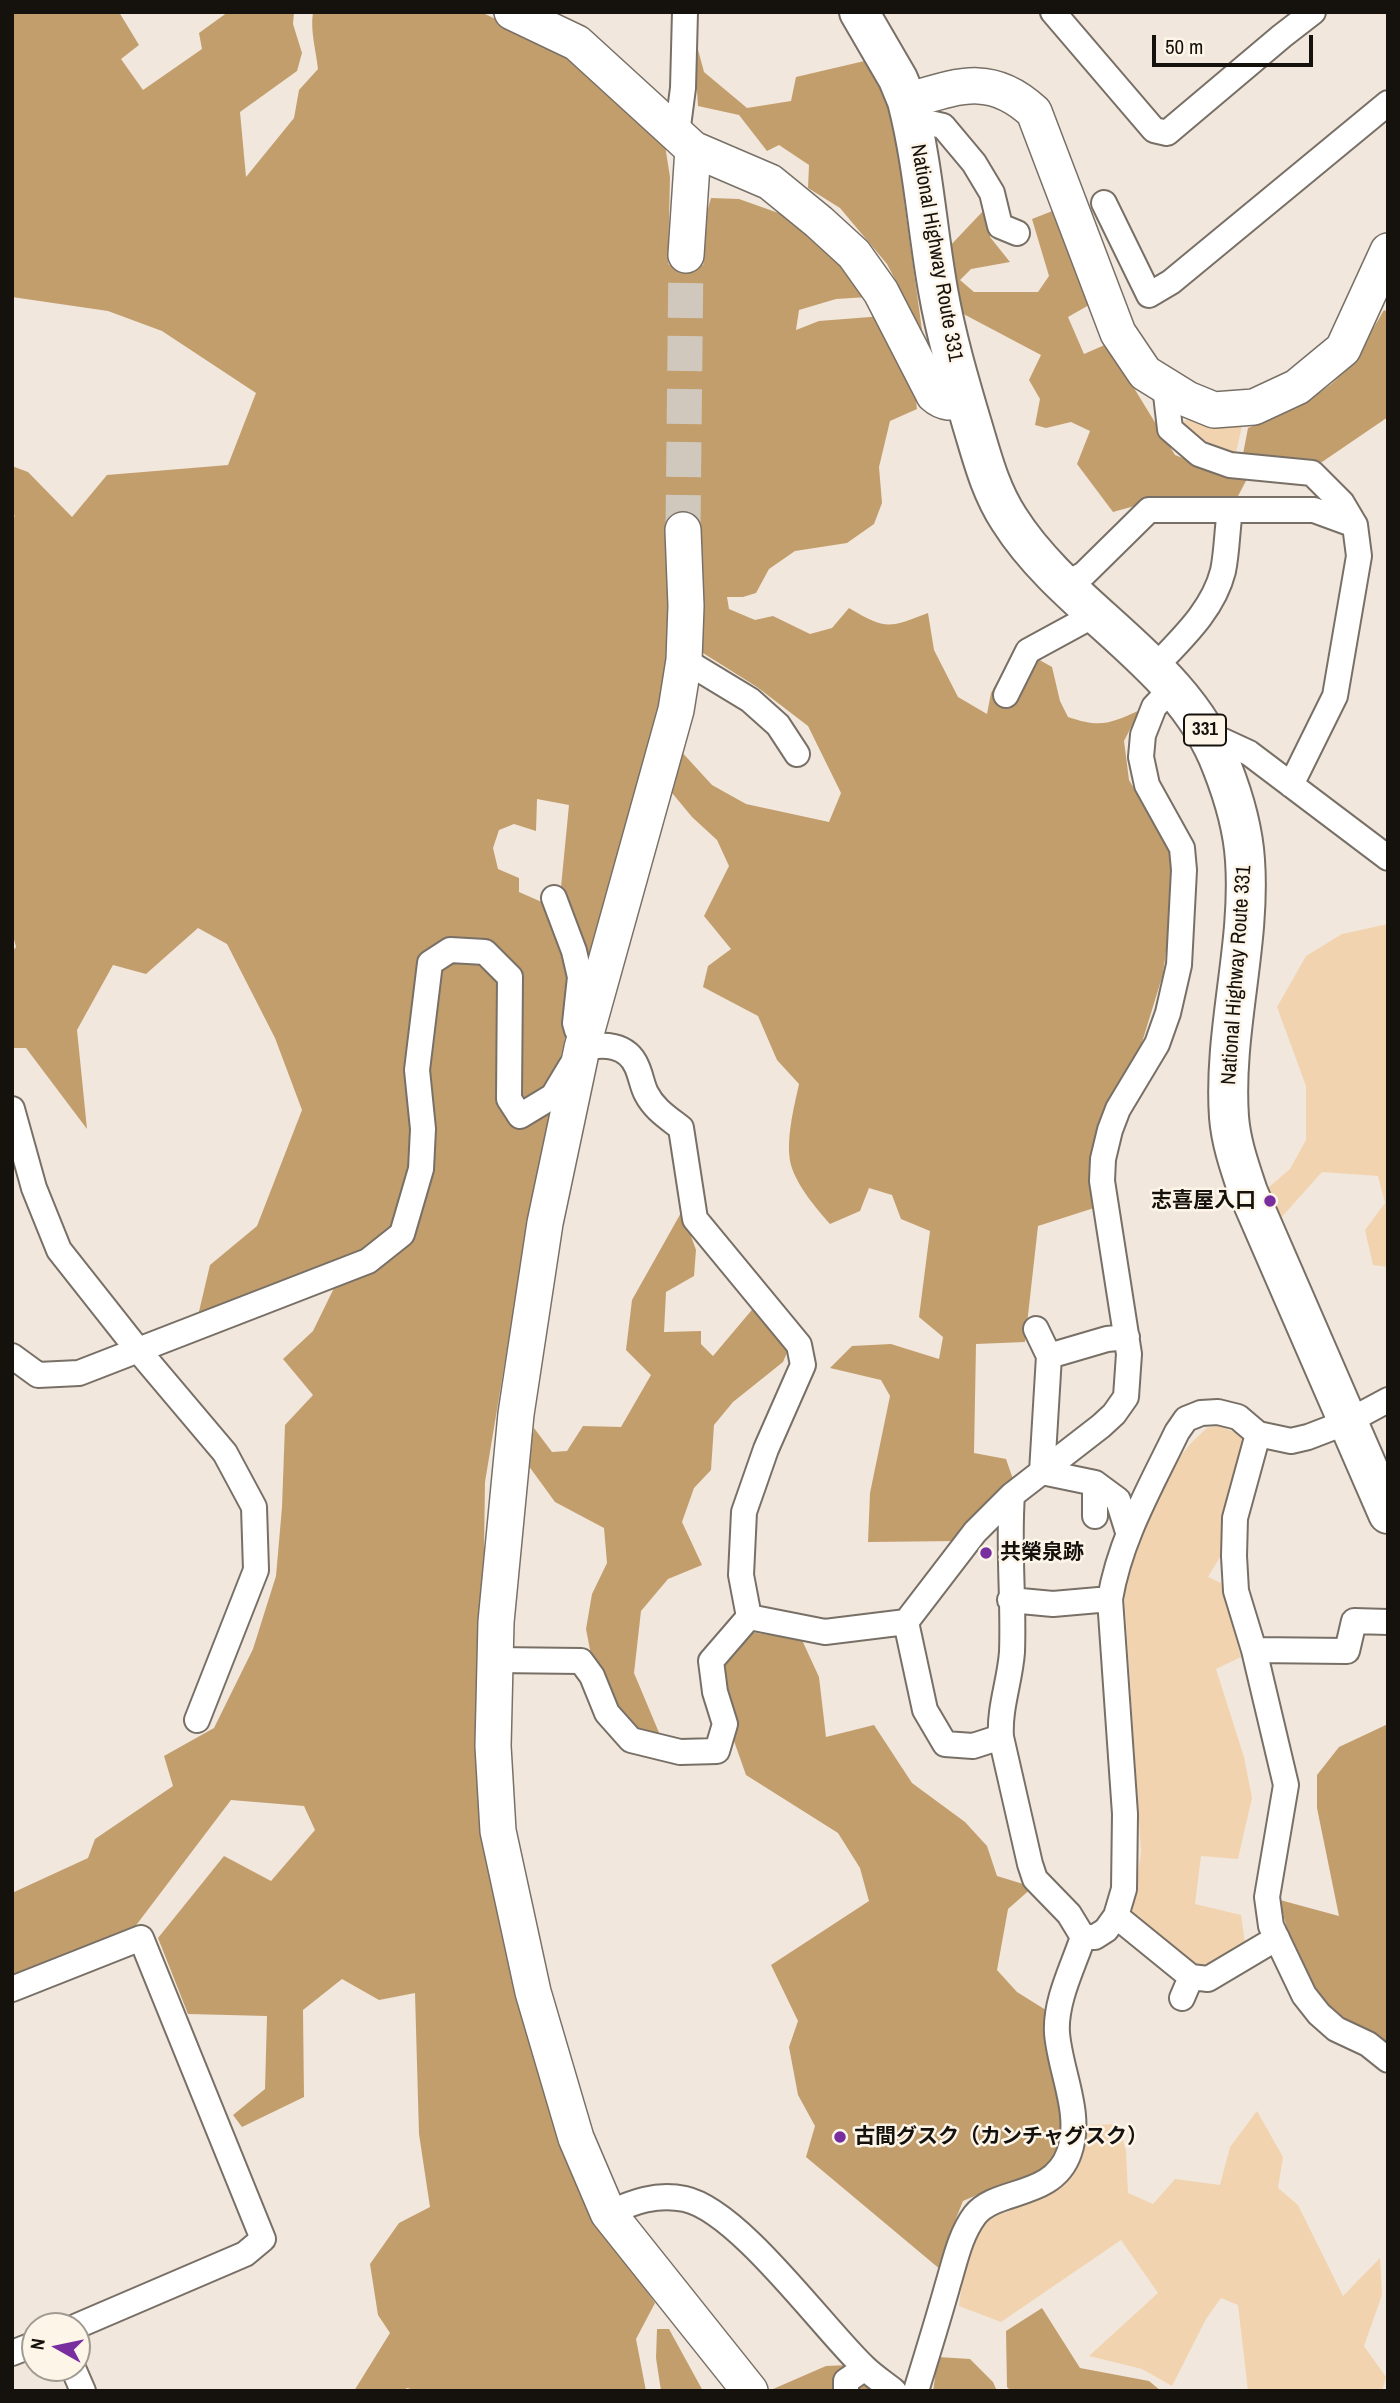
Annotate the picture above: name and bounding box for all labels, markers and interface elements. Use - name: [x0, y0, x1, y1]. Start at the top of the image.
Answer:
- scale bar: [1155, 21, 1316, 65]
- text: 50 m: [1165, 32, 1203, 61]
- street label: National Highway Route 331: [904, 142, 968, 364]
- road number: 331: [1184, 715, 1226, 746]
- street label: National Highway Route 331: [1217, 864, 1257, 1086]
- place label: 志喜屋入口: [1151, 1188, 1256, 1214]
- marker: 志喜屋入口: [1262, 1193, 1278, 1209]
- place label: 共榮泉跡: [1000, 1540, 1084, 1566]
- marker: 共榮泉跡: [978, 1545, 994, 1561]
- place label: 古間グスク（カンチャグスク）: [854, 2124, 1148, 2150]
- marker: 古間グスク（カンチャグスク）: [832, 2129, 848, 2145]
- north arrow: [21, 2312, 91, 2382]
- text: N: [24, 2336, 51, 2352]

